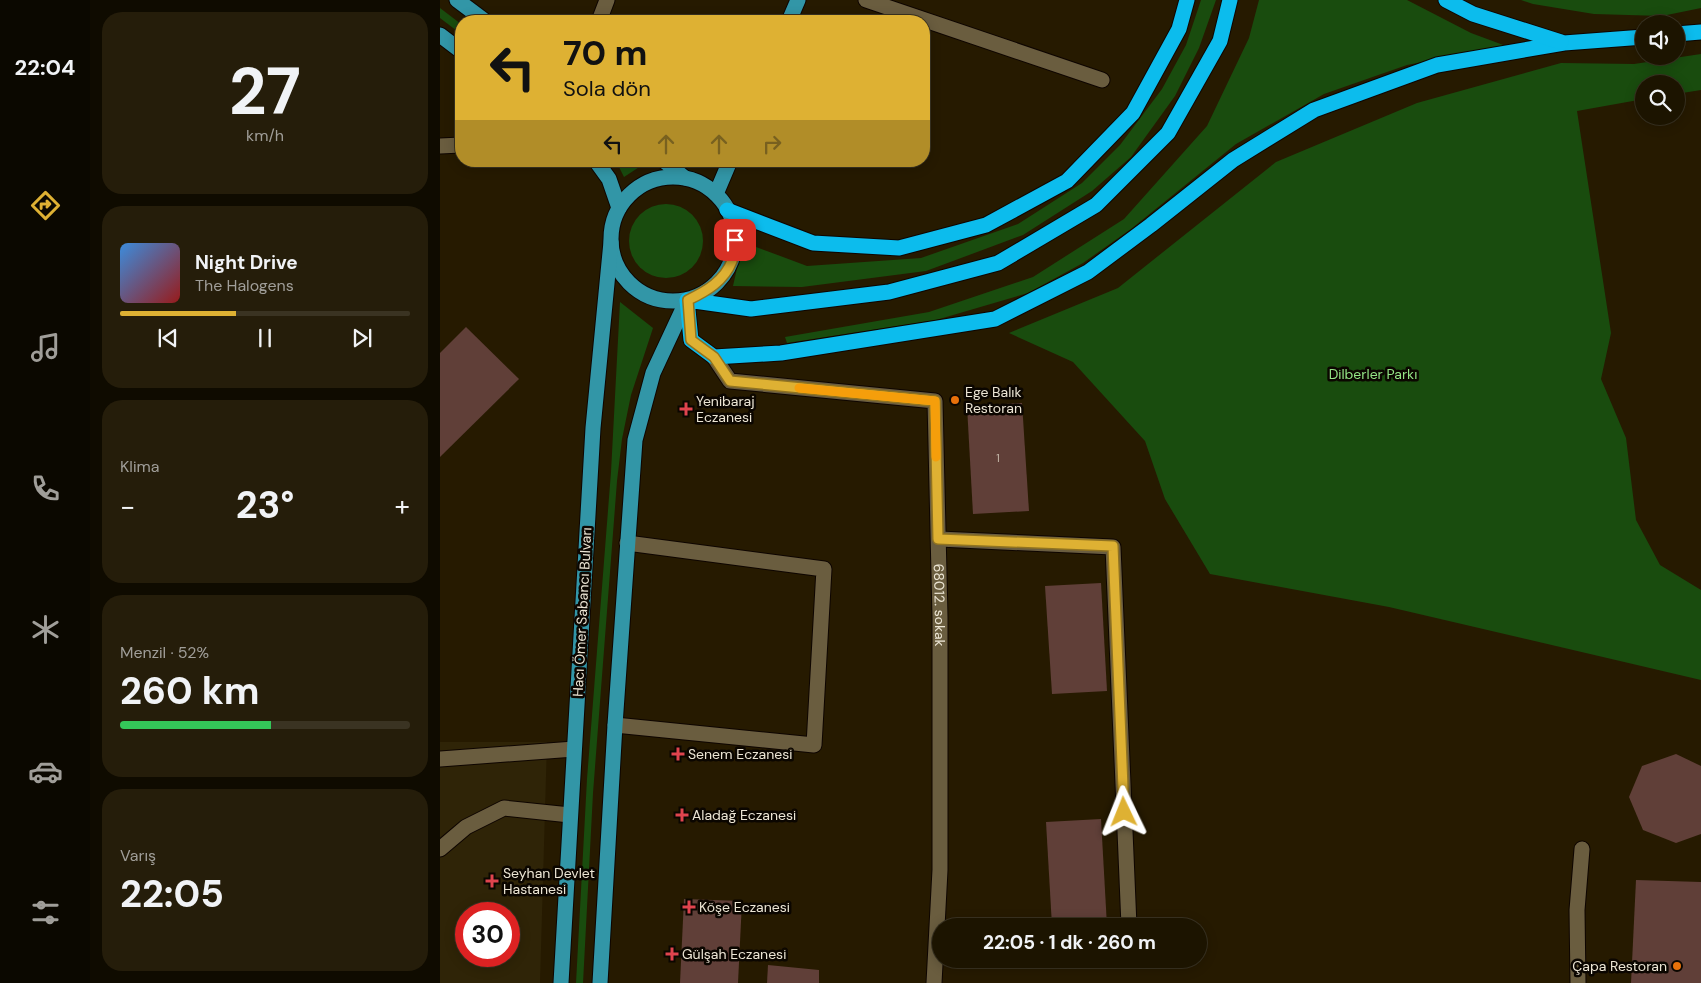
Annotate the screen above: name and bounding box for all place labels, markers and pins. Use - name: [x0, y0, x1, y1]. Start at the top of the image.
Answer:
- pin: [714, 219, 756, 261]
- place label: Ege Balık Restoran: [965, 383, 1022, 417]
- place label: Yenibaraj Eczanesi: [696, 392, 755, 426]
- marker: Ege Balık Restoran: [949, 394, 961, 406]
- marker: Yenibaraj Eczanesi: [680, 403, 692, 415]
- place label: Senem Eczanesi: [688, 745, 792, 763]
- marker: Senem Eczanesi: [672, 748, 684, 760]
- place label: Aladağ Eczanesi: [692, 806, 796, 824]
- marker: Aladağ Eczanesi: [676, 809, 688, 821]
- place label: Seyhan Devlet Hastanesi: [503, 864, 595, 898]
- marker: Seyhan Devlet Hastanesi: [485, 874, 499, 888]
- place label: Köşe Eczanesi: [699, 898, 790, 916]
- marker: Köşe Eczanesi: [683, 901, 695, 913]
- place label: Gülşah Eczanesi: [682, 945, 786, 963]
- marker: Gülşah Eczanesi: [666, 948, 678, 960]
- place label: Çapa Restoran: [1572, 957, 1667, 975]
- marker: Çapa Restoran: [1671, 960, 1683, 972]

